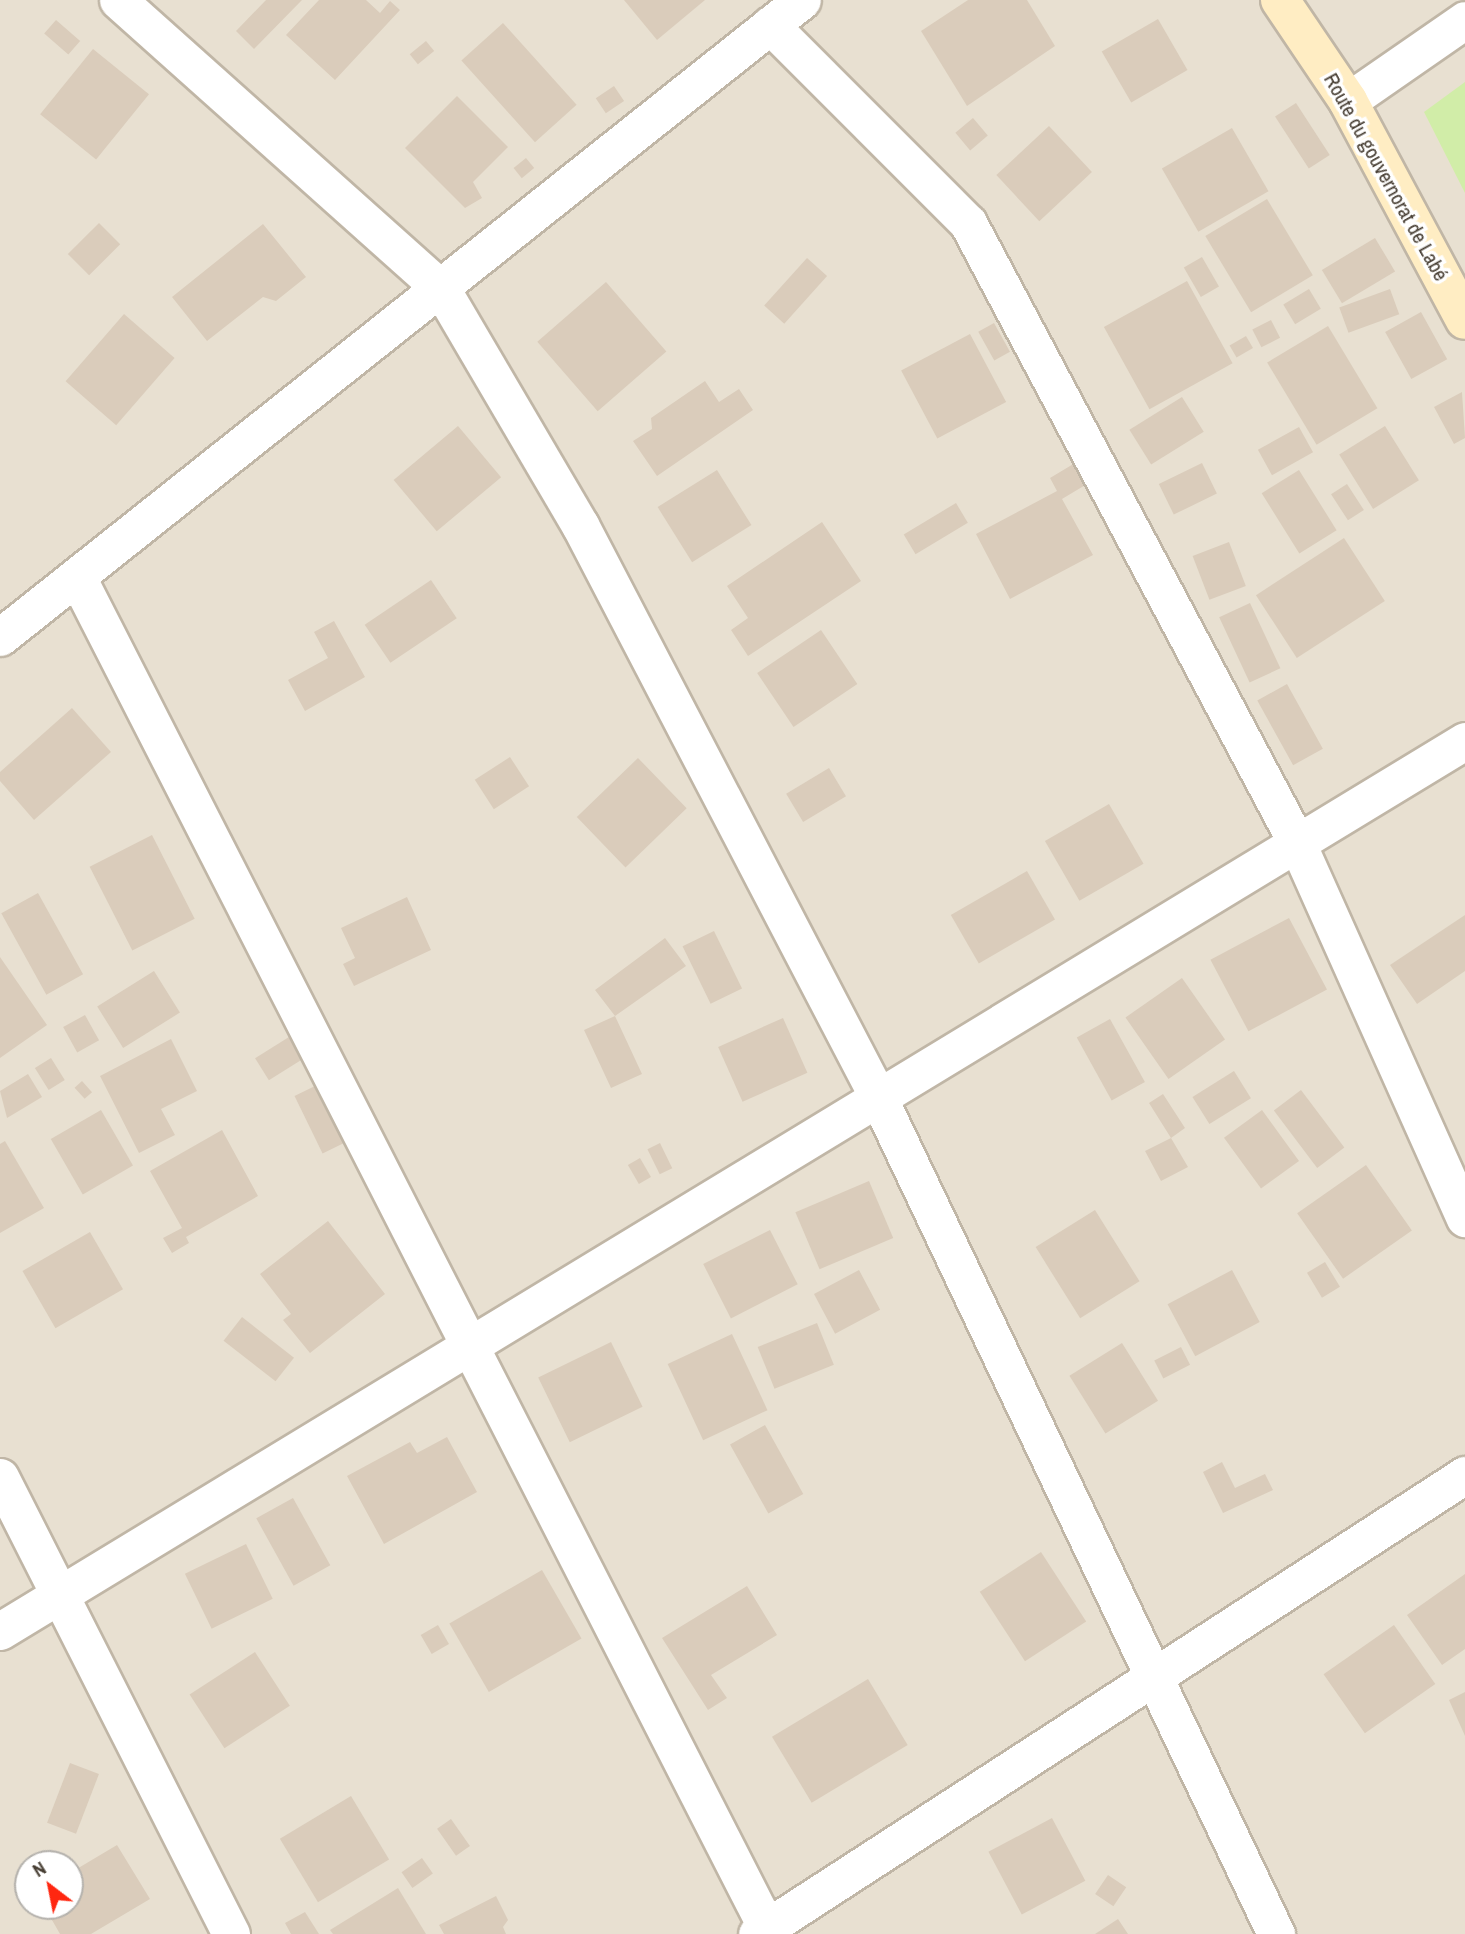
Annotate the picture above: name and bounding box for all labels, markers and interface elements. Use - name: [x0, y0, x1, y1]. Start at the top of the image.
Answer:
- street label: Route du gouvernorat de Labé: [1318, 69, 1454, 285]
- north arrow: [14, 1850, 84, 1920]
- text: N: [27, 1855, 51, 1883]

